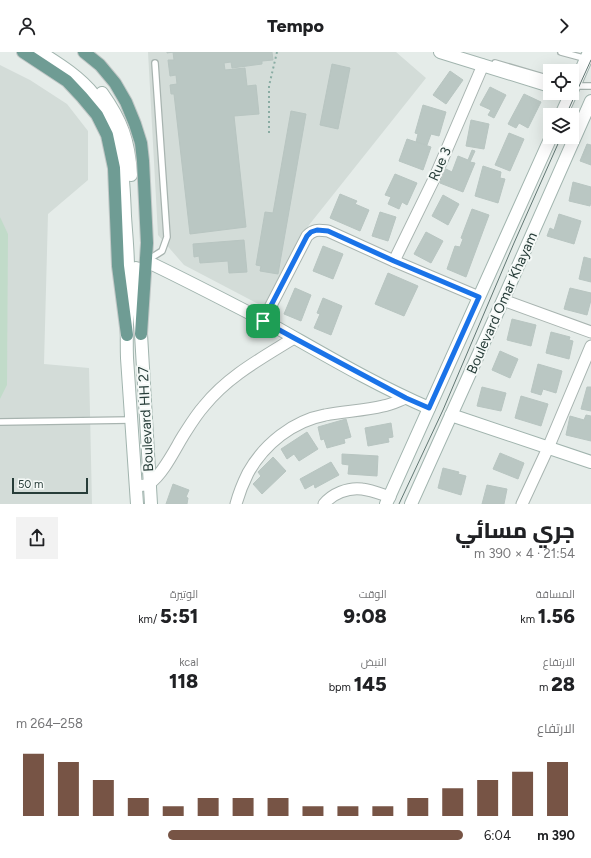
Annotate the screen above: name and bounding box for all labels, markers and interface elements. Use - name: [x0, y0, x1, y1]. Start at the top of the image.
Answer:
- icon: person: [16, 15, 38, 37]
- text: Tempo: [267, 15, 324, 37]
- icon: forward: [553, 15, 575, 37]
- map controls: [543, 64, 579, 144]
- button: locate: [543, 64, 579, 100]
- button: layers: [543, 108, 579, 144]
- street label: Rue 3: [425, 144, 455, 184]
- street label: Boulevard Omar Khayam: [463, 229, 541, 377]
- pin: [246, 304, 280, 338]
- icon: arrive: [252, 310, 274, 332]
- street label: Boulevard HH 27: [135, 365, 157, 472]
- scale bar: [12, 476, 88, 495]
- text: 50 m: [18, 478, 43, 491]
- button: share: [16, 517, 58, 559]
- text: جري مسائي: [455, 517, 575, 544]
- text: 21:54 · 4 × 390 m: [474, 546, 575, 561]
- text: الوتيرة: [170, 588, 198, 601]
- text: الوقت: [359, 588, 387, 601]
- text: المسافة: [536, 588, 575, 601]
- text: 5:51: [160, 604, 198, 628]
- text: 9:08: [343, 604, 387, 628]
- text: 1.56: [538, 604, 575, 628]
- text: /km: [138, 613, 160, 626]
- text: km: [520, 613, 538, 626]
- text: kcal: [179, 656, 198, 669]
- text: النبض: [361, 656, 387, 669]
- text: الارتفاع: [543, 656, 575, 669]
- text: 118: [169, 669, 198, 693]
- text: 145: [354, 672, 387, 696]
- text: 28: [551, 672, 575, 696]
- text: bpm: [329, 681, 354, 694]
- text: m: [539, 681, 551, 694]
- text: 258–264 m: [16, 716, 83, 731]
- text: الارتفاع: [537, 721, 575, 736]
- text: 6:04: [484, 828, 511, 843]
- text: 390 m: [537, 828, 575, 843]

